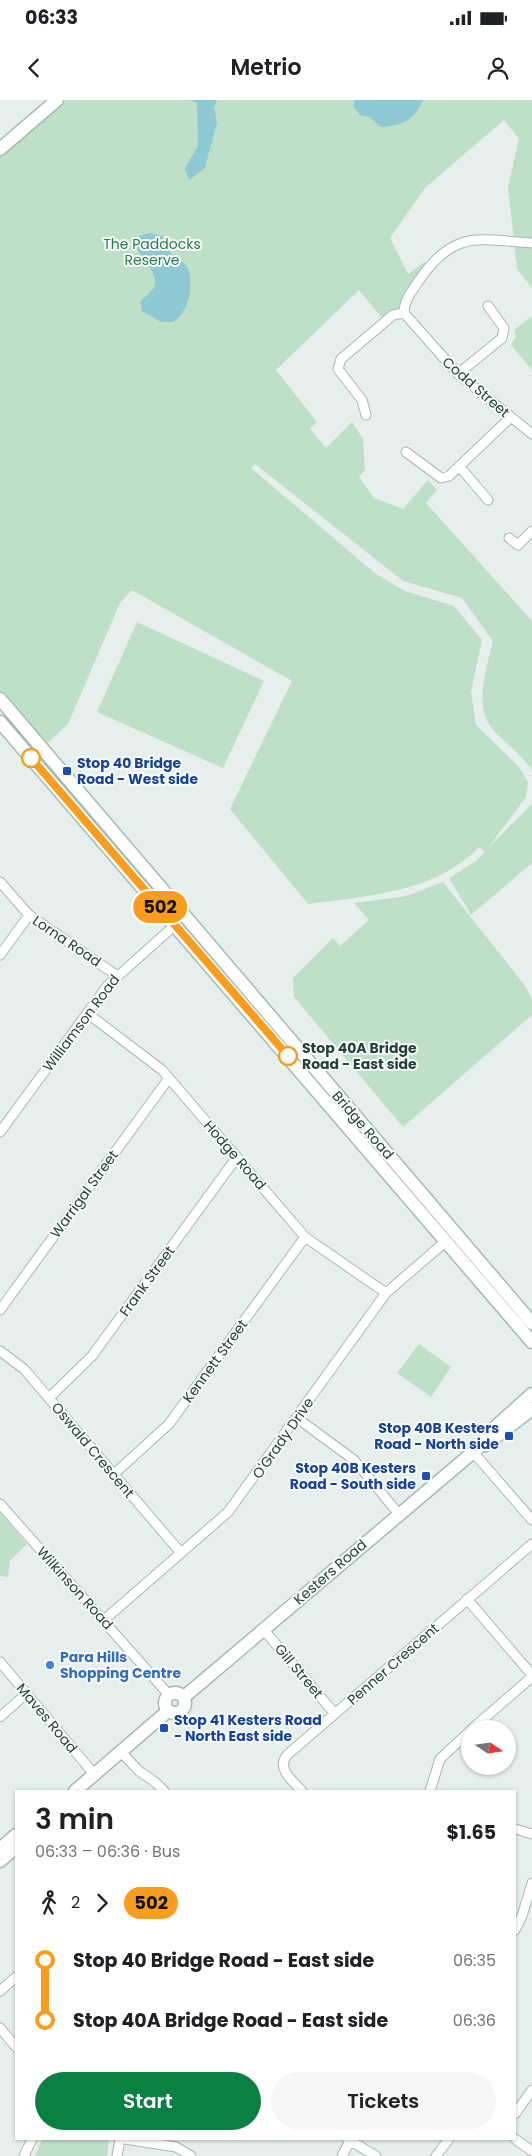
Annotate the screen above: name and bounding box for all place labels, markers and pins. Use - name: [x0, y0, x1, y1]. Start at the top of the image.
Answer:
- unlabelled marker: [21, 748, 41, 768]
- place label: Stop 40 Bridge Road - West side: [77, 753, 198, 789]
- marker: Stop 40 Bridge Road - West side: [61, 765, 73, 777]
- place label: Stop 40A Bridge Road - East side: [302, 1038, 417, 1074]
- marker: Stop 40A Bridge Road - East side: [278, 1046, 298, 1066]
- place label: Stop 40B Kesters Road - North side: [374, 1418, 499, 1454]
- marker: Stop 40B Kesters Road - North side: [503, 1430, 515, 1442]
- place label: Stop 40B Kesters Road - South side: [290, 1458, 416, 1494]
- marker: Stop 40B Kesters Road - South side: [420, 1470, 432, 1482]
- place label: Para Hills Shopping Centre: [60, 1647, 181, 1683]
- marker: Para Hills Shopping Centre: [44, 1659, 56, 1671]
- place label: Stop 41 Kesters Road - North East side: [174, 1710, 322, 1746]
- marker: Stop 41 Kesters Road - North East side: [158, 1722, 170, 1734]

